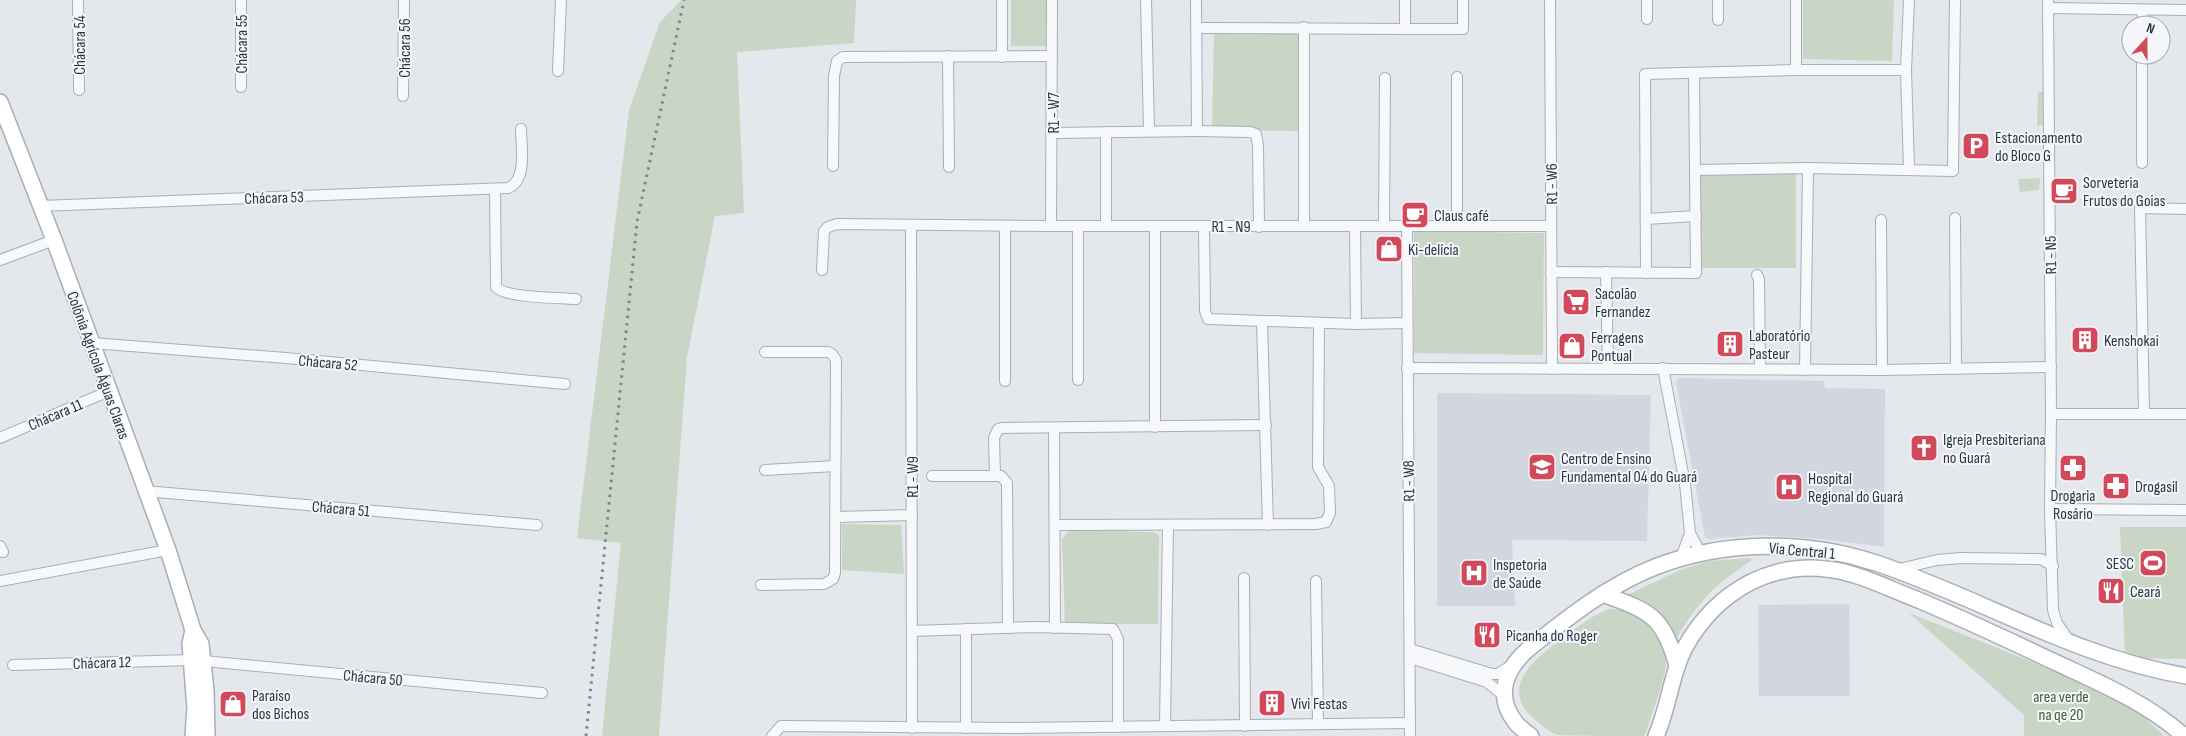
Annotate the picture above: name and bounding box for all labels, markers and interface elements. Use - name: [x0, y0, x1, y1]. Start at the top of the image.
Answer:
- street label: Chácara 54: [71, 15, 90, 75]
- street label: Chácara 55: [233, 15, 252, 74]
- north arrow: [2121, 15, 2171, 65]
- street label: Chácara 56: [396, 18, 415, 78]
- text: N: [2144, 19, 2157, 38]
- street label: R1 - W7: [1045, 92, 1064, 134]
- place label: Estacionamento do Bloco G: [1995, 129, 2082, 166]
- parking icon: Estacionamento do Bloco G: [1961, 131, 1991, 161]
- street label: R1 - W6: [1543, 163, 1562, 205]
- place label: Sorveteria Frutos do Goias: [2083, 174, 2166, 211]
- cafe icon: Sorveteria Frutos do Goias: [2049, 176, 2079, 206]
- street label: Chácara 53: [244, 188, 304, 209]
- cafe icon: Claus café: [1400, 200, 1430, 230]
- place label: Claus café: [1434, 207, 1489, 226]
- street label: R1 - N9: [1211, 218, 1251, 237]
- shop icon: Ki-delícia: [1374, 234, 1404, 264]
- street label: R1 - N5: [2042, 236, 2061, 274]
- place label: Ki-delícia: [1408, 241, 1459, 260]
- place label: Sacolão Fernandez: [1595, 285, 1651, 322]
- supermarket icon: Sacolão Fernandez: [1561, 287, 1591, 317]
- street label: Colônia Agrícola Águas Claras: [62, 289, 133, 442]
- building icon: Kenshokai: [2070, 325, 2100, 355]
- place label: Laboratório Pasteur: [1749, 327, 1810, 364]
- place label: Ferragens Pontual: [1591, 329, 1644, 366]
- building icon: Laboratório Pasteur: [1715, 329, 1745, 359]
- shop icon: Ferragens Pontual: [1557, 331, 1587, 361]
- place label: Kenshokai: [2104, 332, 2159, 351]
- street label: Chácara 52: [298, 351, 358, 376]
- street label: Chácara 11: [25, 395, 86, 435]
- place label: Igreja Presbiteriana no Guará: [1943, 431, 2046, 468]
- church icon: Igreja Presbiteriana no Guará: [1909, 433, 1939, 463]
- place label: Centro de Ensino Fundamental 04 do Guará: [1561, 450, 1697, 487]
- school or university icon: Centro de Ensino Fundamental 04 do Guará: [1527, 452, 1557, 482]
- pharmacy icon: Drogaria Rosário: [2058, 453, 2088, 483]
- street label: R1 - W9: [904, 456, 923, 498]
- street label: R1 - W8: [1400, 460, 1419, 502]
- place label: Hospital Regional do Guará: [1808, 470, 1903, 507]
- pharmacy icon: Drogasil: [2101, 471, 2131, 501]
- hospital icon: Hospital Regional do Guará: [1774, 472, 1804, 502]
- place label: Drogasil: [2135, 478, 2178, 497]
- place label: Drogaria Rosário: [2051, 487, 2095, 524]
- street label: Chácara 51: [311, 497, 371, 522]
- street label: Via Central 1: [1768, 539, 1836, 564]
- sports icon: SESC: [2138, 548, 2168, 578]
- place label: SESC: [2106, 555, 2134, 574]
- place label: Inspetoria de Saúde: [1493, 556, 1547, 593]
- hospital icon: Inspetoria de Saúde: [1459, 558, 1489, 588]
- restaurant icon: Ceará: [2096, 576, 2126, 606]
- place label: Ceará: [2130, 583, 2161, 602]
- restaurant icon: Picanha do Roger: [1472, 620, 1502, 650]
- place label: Picanha do Roger: [1506, 627, 1598, 646]
- street label: Chácara 12: [72, 653, 132, 674]
- street label: Chácara 50: [342, 666, 403, 691]
- place label: Paraíso dos Bichos: [252, 687, 310, 724]
- building icon: Vivi Festas: [1257, 688, 1287, 718]
- park label: area verde na qe 20: [2033, 688, 2089, 725]
- shop icon: Paraíso dos Bichos: [218, 689, 248, 719]
- place label: Vivi Festas: [1291, 695, 1348, 714]

